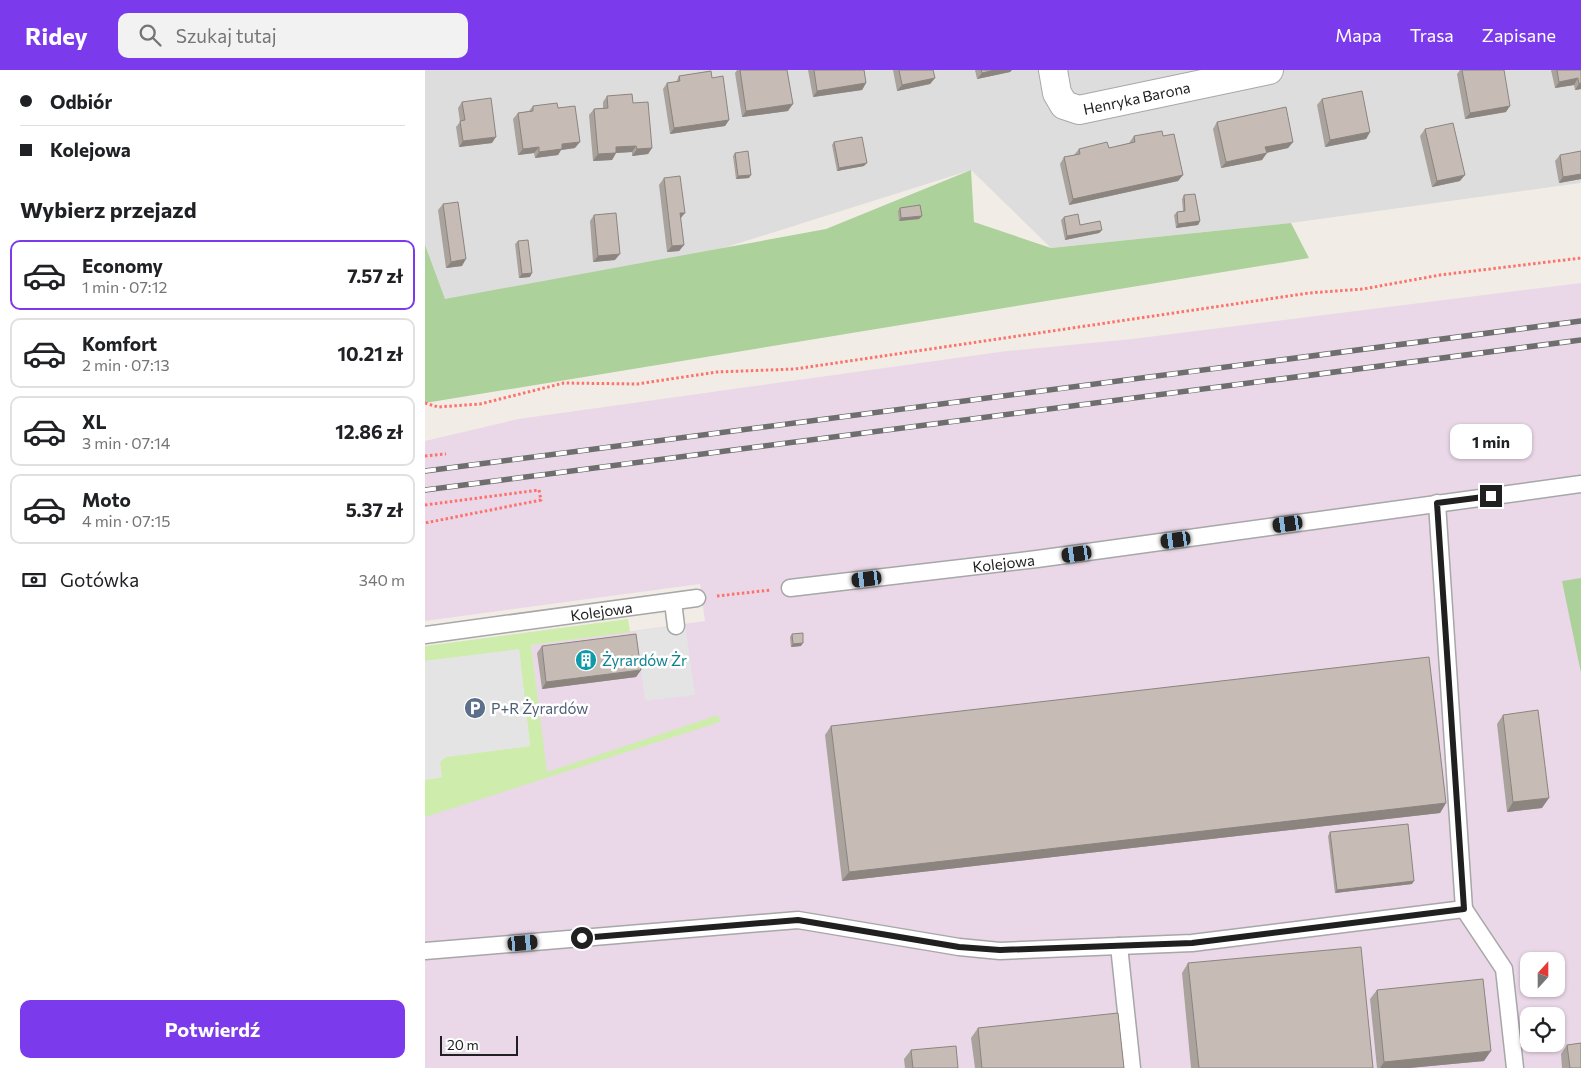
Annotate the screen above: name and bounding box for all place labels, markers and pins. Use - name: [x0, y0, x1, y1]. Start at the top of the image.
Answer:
- building icon: Żyrardów Żr: [574, 648, 598, 672]
- place label: Żyrardów Żr: [602, 651, 687, 669]
- parking icon: P+R Żyrardów: [463, 696, 487, 720]
- place label: P+R Żyrardów: [491, 699, 588, 717]

